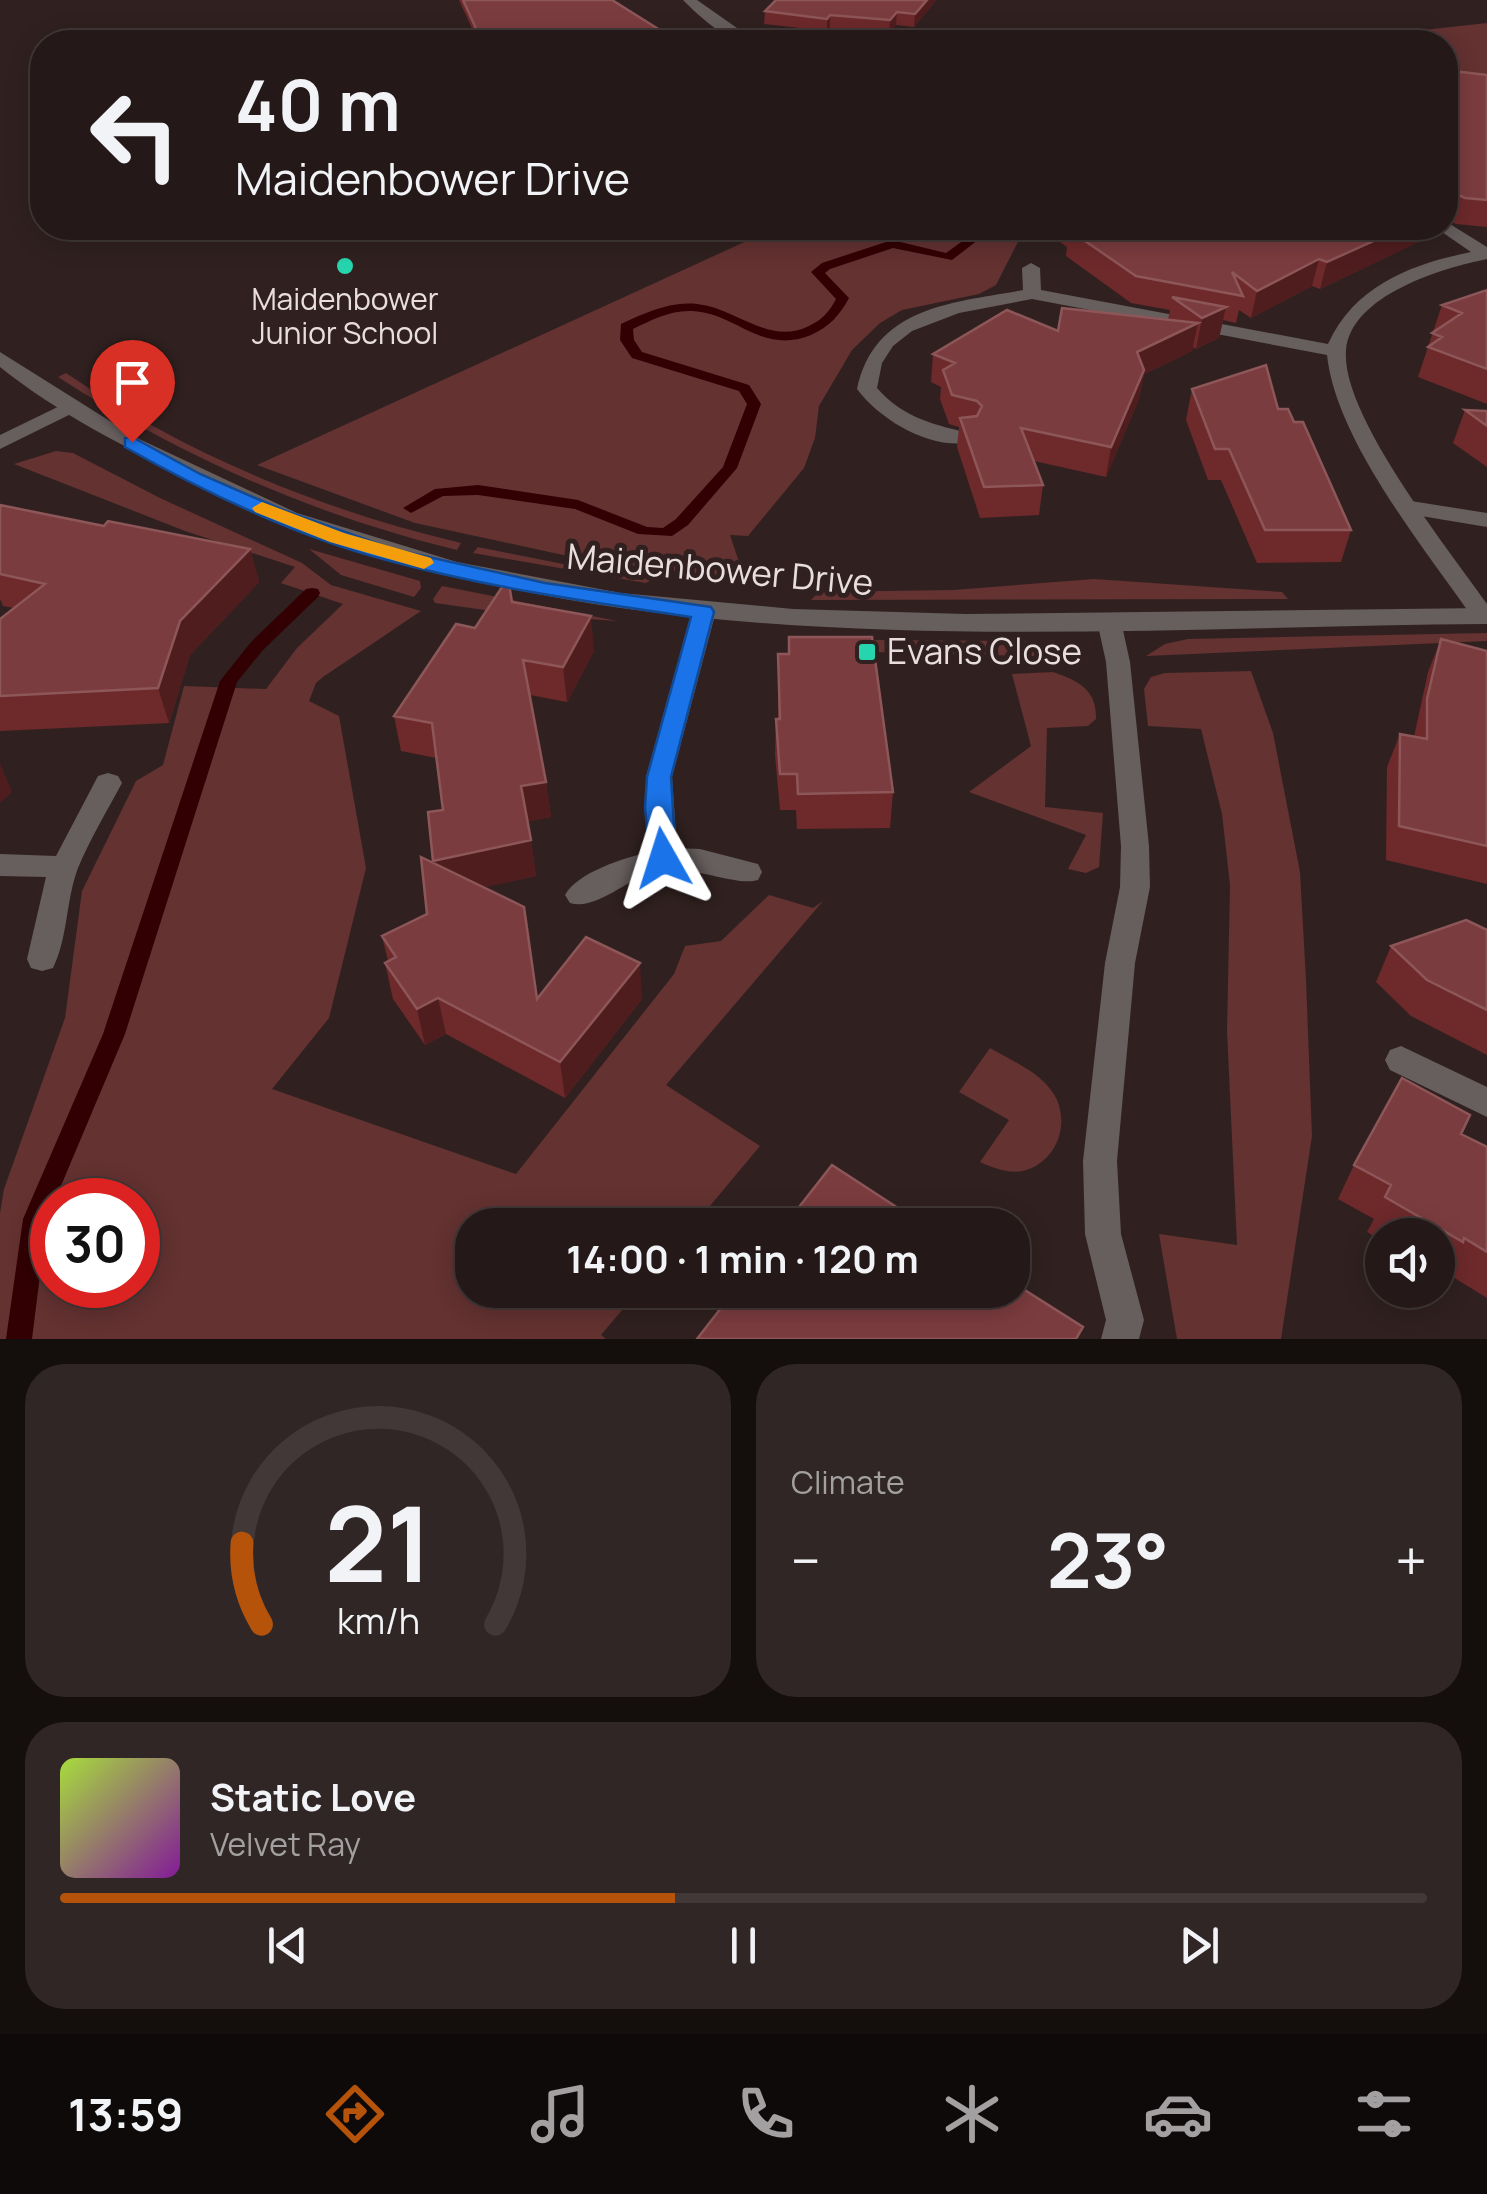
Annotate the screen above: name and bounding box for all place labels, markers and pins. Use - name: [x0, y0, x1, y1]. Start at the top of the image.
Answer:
- marker: Maidenbower Junior School: [334, 255, 356, 277]
- place label: Maidenbower Junior School: [251, 278, 439, 353]
- pin: [90, 340, 175, 443]
- place label: Evans Close: [887, 627, 1082, 675]
- marker: Evans Close: [856, 641, 878, 663]

